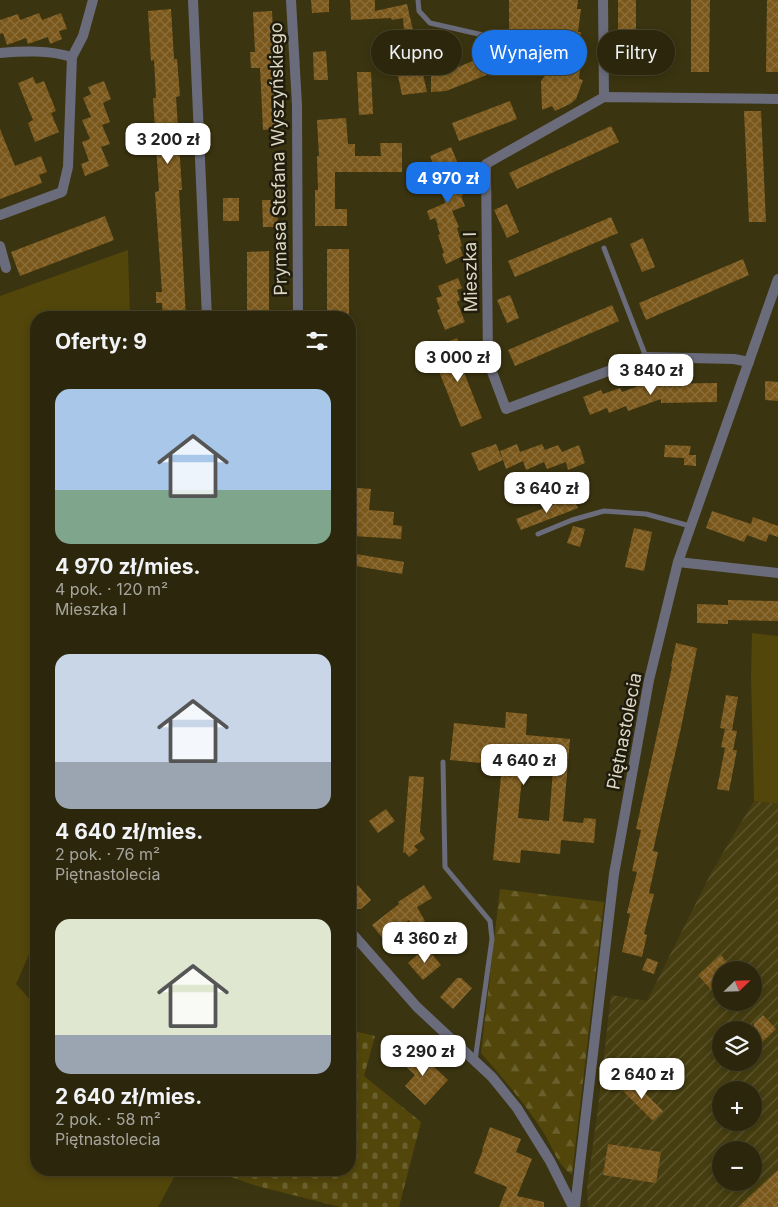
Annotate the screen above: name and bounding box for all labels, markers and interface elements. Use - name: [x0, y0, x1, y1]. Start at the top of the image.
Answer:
- street label: Prymasa Stefana Wyszyńskiego: [265, 22, 291, 296]
- chip: Kupno: [371, 30, 462, 75]
- chip: Wynajem: [472, 30, 587, 75]
- chip: Filtry: [597, 30, 675, 75]
- pin: 3 200 zł: [116, 122, 220, 165]
- text: 3 200 zł: [136, 129, 200, 149]
- pin: 4 970 zł: [396, 162, 500, 204]
- text: 4 970 zł: [417, 168, 479, 188]
- street label: Mieszka I: [459, 232, 481, 312]
- icon: filters: [303, 327, 331, 355]
- text: Oferty: 9: [55, 329, 147, 354]
- pin: 3 000 zł: [406, 340, 510, 383]
- text: 3 000 zł: [426, 347, 490, 367]
- pin: 3 840 zł: [599, 354, 703, 396]
- text: 3 840 zł: [619, 360, 683, 380]
- icon: home: [148, 421, 238, 511]
- pin: 3 640 zł: [495, 472, 599, 514]
- text: 3 640 zł: [515, 478, 579, 498]
- text: 4 970 zł/mies.: [55, 554, 200, 579]
- text: 4 pok. · 120 m²: [55, 579, 168, 599]
- text: Mieszka I: [55, 599, 127, 619]
- street label: Piętnastolecia: [602, 671, 646, 791]
- icon: home: [148, 686, 238, 776]
- pin: 4 640 zł: [472, 744, 576, 786]
- text: 4 640 zł: [492, 750, 556, 770]
- text: 4 640 zł/mies.: [55, 819, 203, 844]
- text: 2 pok. · 76 m²: [55, 844, 160, 864]
- text: Piętnastolecia: [55, 864, 160, 884]
- pin: 4 360 zł: [373, 922, 477, 964]
- text: 4 360 zł: [393, 928, 457, 948]
- icon: home: [148, 951, 238, 1041]
- north arrow: [712, 961, 762, 1011]
- map controls: [712, 961, 762, 1191]
- button: layers: [712, 1021, 762, 1071]
- pin: 3 290 zł: [371, 1034, 475, 1077]
- text: 3 290 zł: [392, 1041, 454, 1061]
- pin: 2 640 zł: [590, 1058, 694, 1100]
- text: 2 640 zł: [610, 1064, 674, 1084]
- button: +: [712, 1081, 762, 1131]
- text: 2 640 zł/mies.: [55, 1084, 202, 1109]
- text: 2 pok. · 58 m²: [55, 1109, 161, 1129]
- text: Piętnastolecia: [55, 1129, 160, 1149]
- button: −: [712, 1141, 762, 1191]

